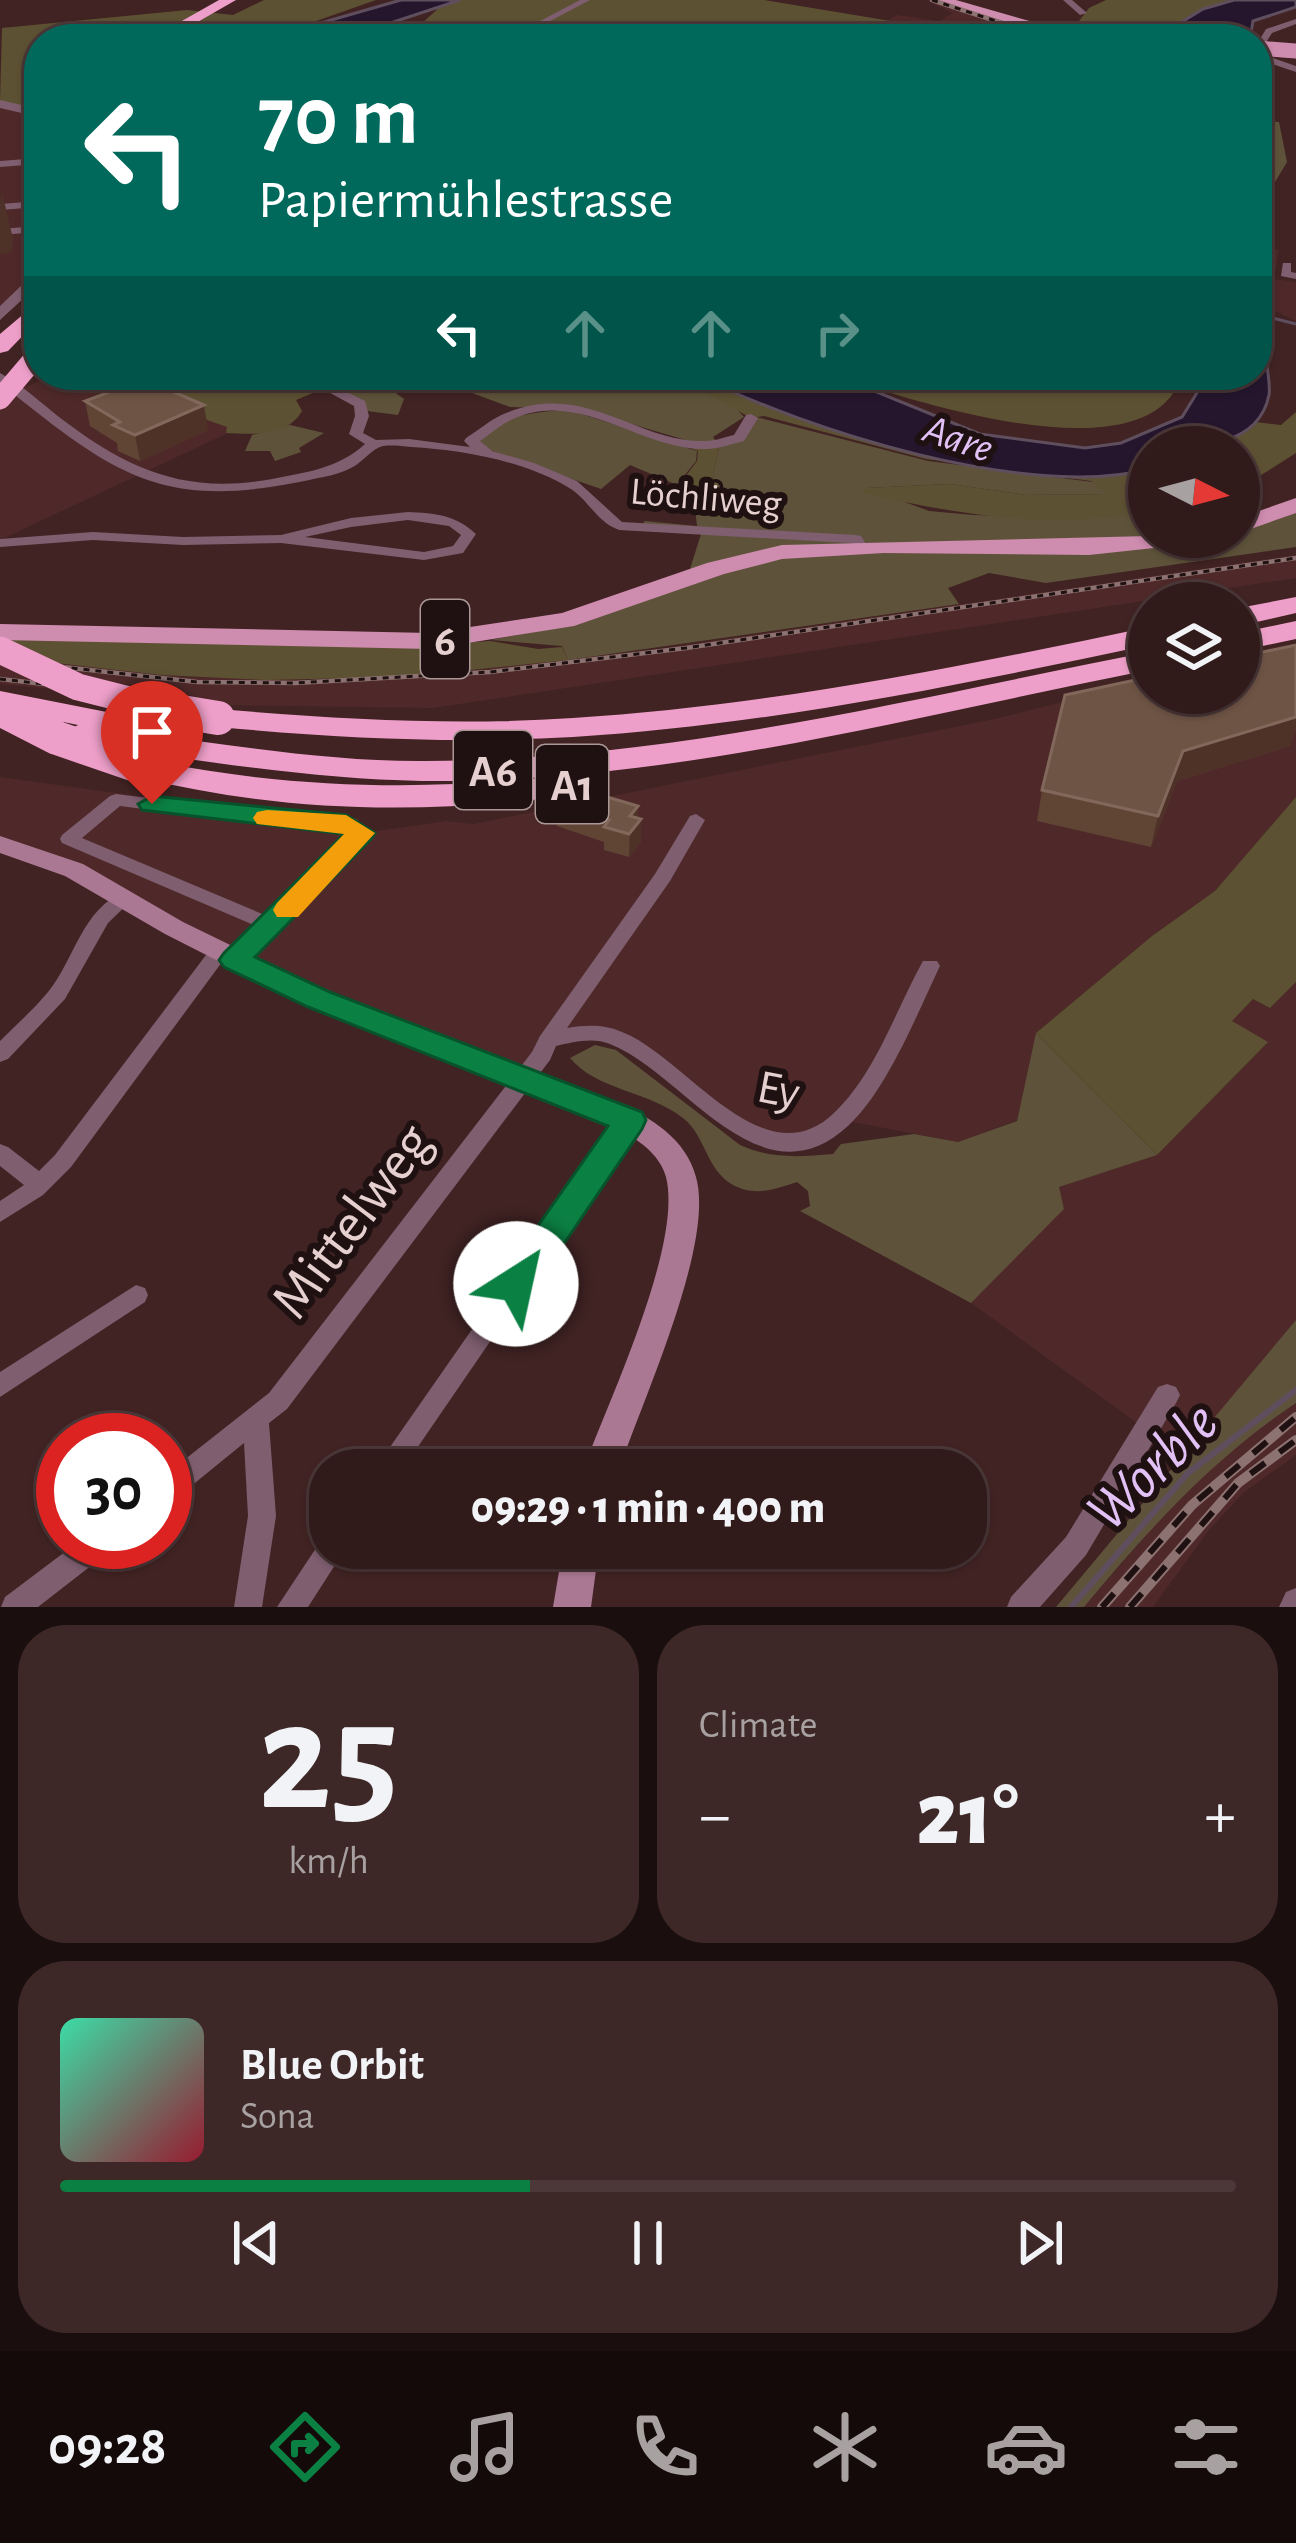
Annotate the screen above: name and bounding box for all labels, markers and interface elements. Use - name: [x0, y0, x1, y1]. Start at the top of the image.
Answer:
- icon: left: [60, 72, 216, 228]
- text: 70 m: [258, 76, 419, 160]
- text: Papiermühlestrasse: [258, 174, 673, 228]
- icon: left: [426, 300, 492, 366]
- icon: ahead: [552, 300, 618, 366]
- icon: ahead: [678, 300, 744, 366]
- icon: right: [804, 300, 870, 366]
- water label: Aare: [917, 407, 998, 470]
- north arrow: [1128, 426, 1260, 558]
- map controls: [1128, 426, 1260, 714]
- street label: Löchliweg: [629, 472, 783, 525]
- button: layers: [1128, 582, 1260, 714]
- road number: 6: [421, 600, 469, 678]
- pin: [101, 681, 203, 804]
- icon: arrive: [119, 699, 185, 765]
- road number: A6: [454, 731, 532, 809]
- road number: A1: [536, 745, 608, 823]
- street label: Ey: [753, 1063, 804, 1119]
- street label: Mittelweg: [261, 1114, 443, 1329]
- position arrow: [453, 1221, 579, 1347]
- water label: Worble: [1076, 1391, 1230, 1543]
- speed limit sign: 30: [36, 1413, 192, 1569]
- text: 09:29 · 1 min · 400 m: [471, 1486, 825, 1531]
- text: 25: [258, 1682, 399, 1838]
- text: Climate: [699, 1706, 817, 1745]
- text: 21°: [916, 1771, 1019, 1861]
- text: −: [699, 1783, 731, 1849]
- text: +: [1204, 1783, 1236, 1849]
- text: km/h: [288, 1842, 369, 1881]
- text: Blue Orbit: [240, 2043, 424, 2088]
- text: Sona: [240, 2097, 315, 2136]
- icon: previous: [223, 2210, 289, 2276]
- icon: pause: [615, 2210, 681, 2276]
- icon: next: [1007, 2210, 1073, 2276]
- icon: directions: [263, 2405, 347, 2489]
- icon: music: [443, 2405, 527, 2489]
- icon: phone: [623, 2405, 707, 2489]
- icon: climate: [803, 2405, 887, 2489]
- icon: car: [984, 2405, 1068, 2489]
- icon: filters: [1164, 2405, 1248, 2489]
- text: 09:28: [48, 2420, 167, 2474]

